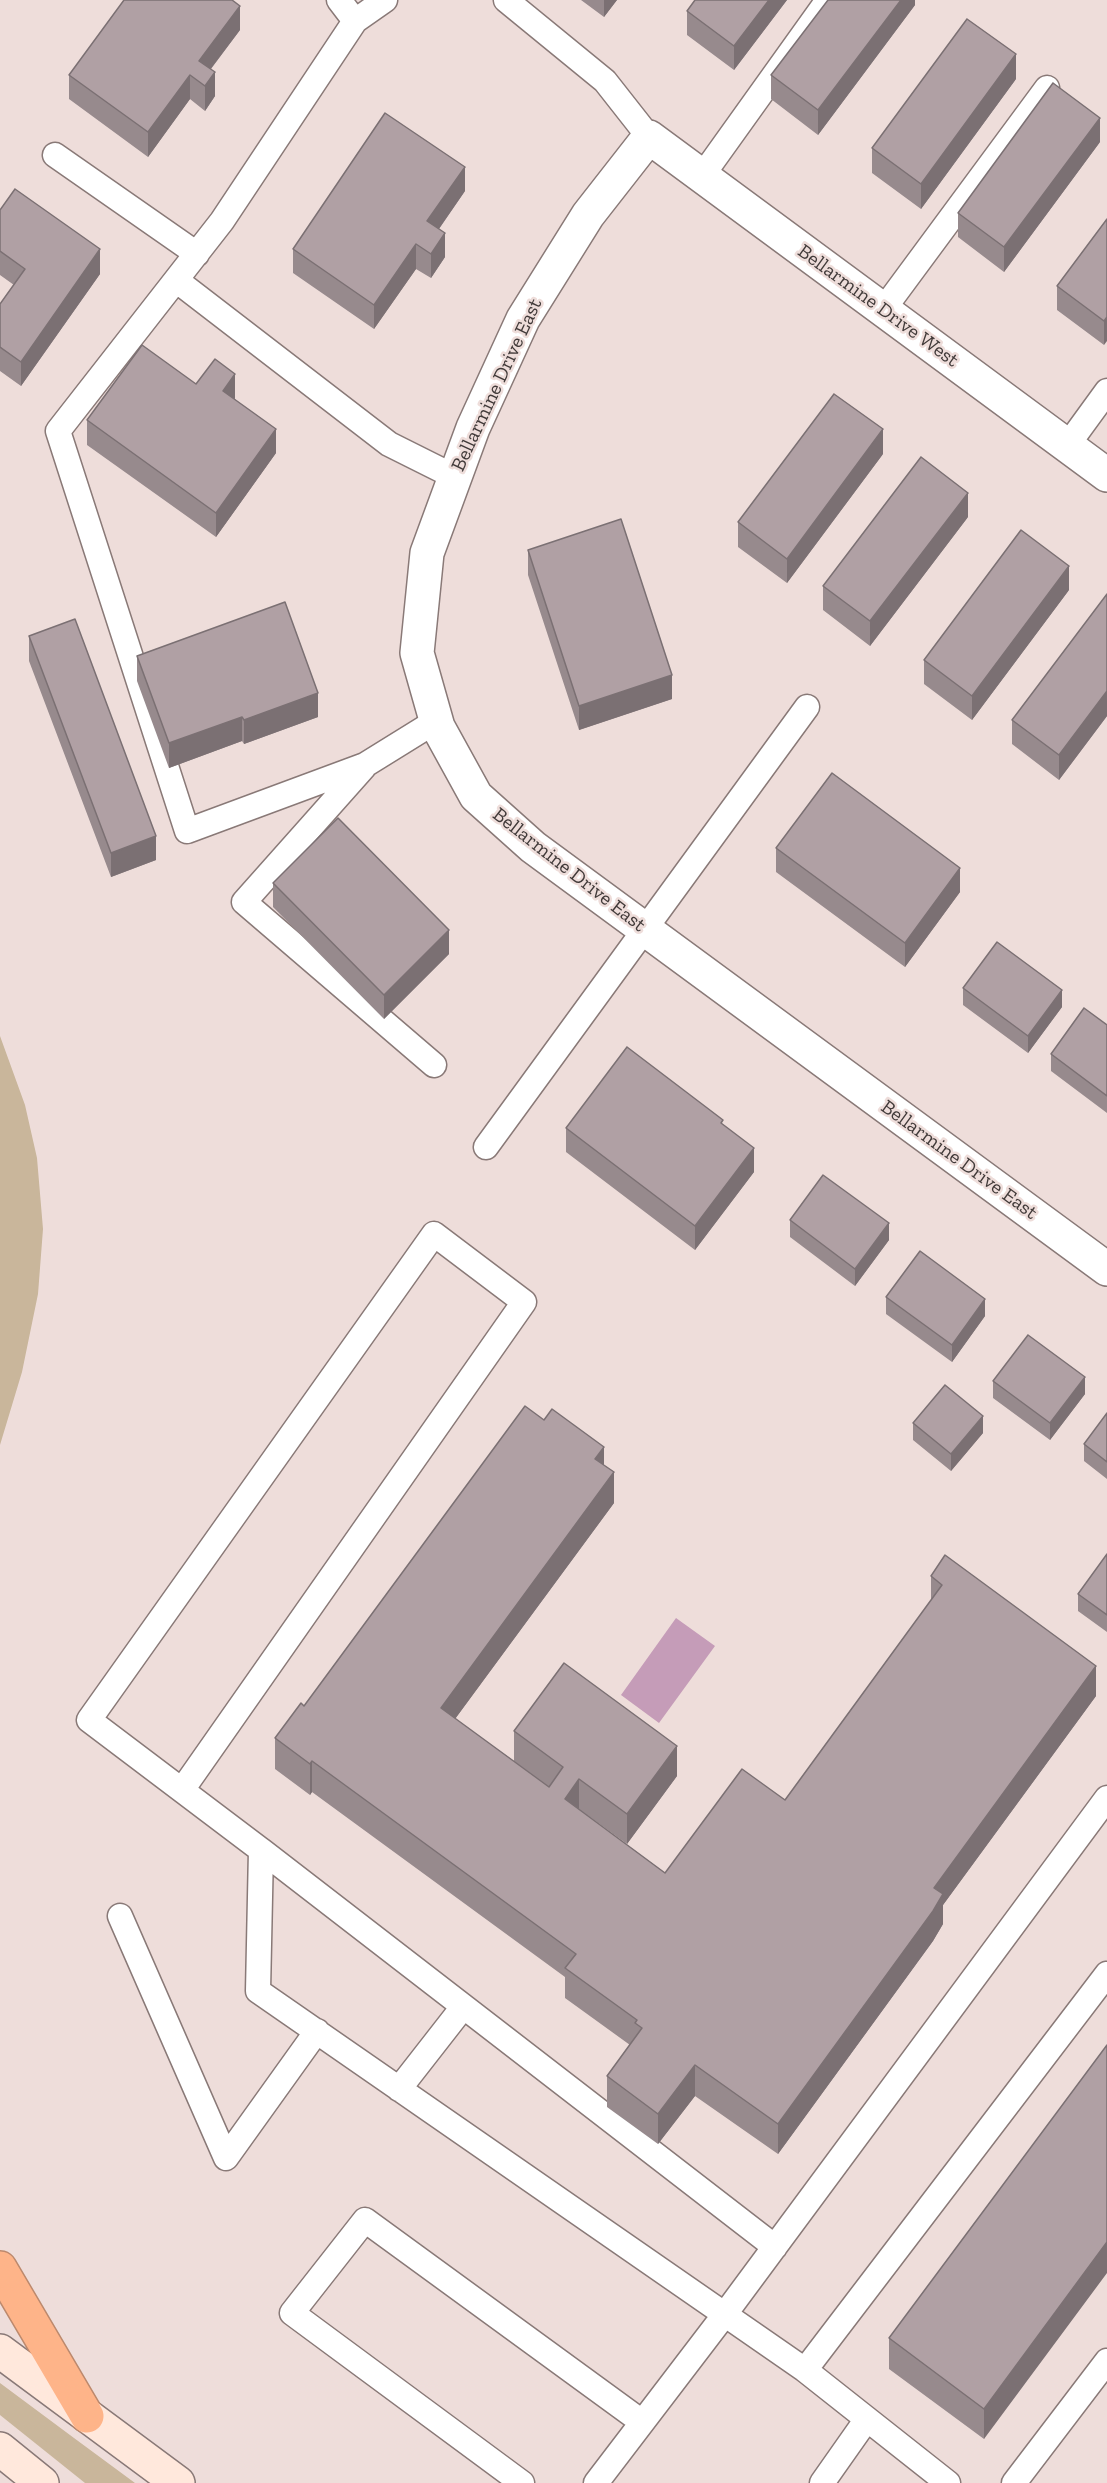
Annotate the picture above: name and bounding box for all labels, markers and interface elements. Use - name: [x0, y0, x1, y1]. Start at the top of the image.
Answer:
- street label: Bellarmine Drive West: [793, 239, 963, 373]
- street label: Bellarmine Drive East: [446, 295, 548, 475]
- street label: Bellarmine Drive East: [488, 803, 650, 937]
- street label: Bellarmine Drive East: [876, 1095, 1042, 1225]

